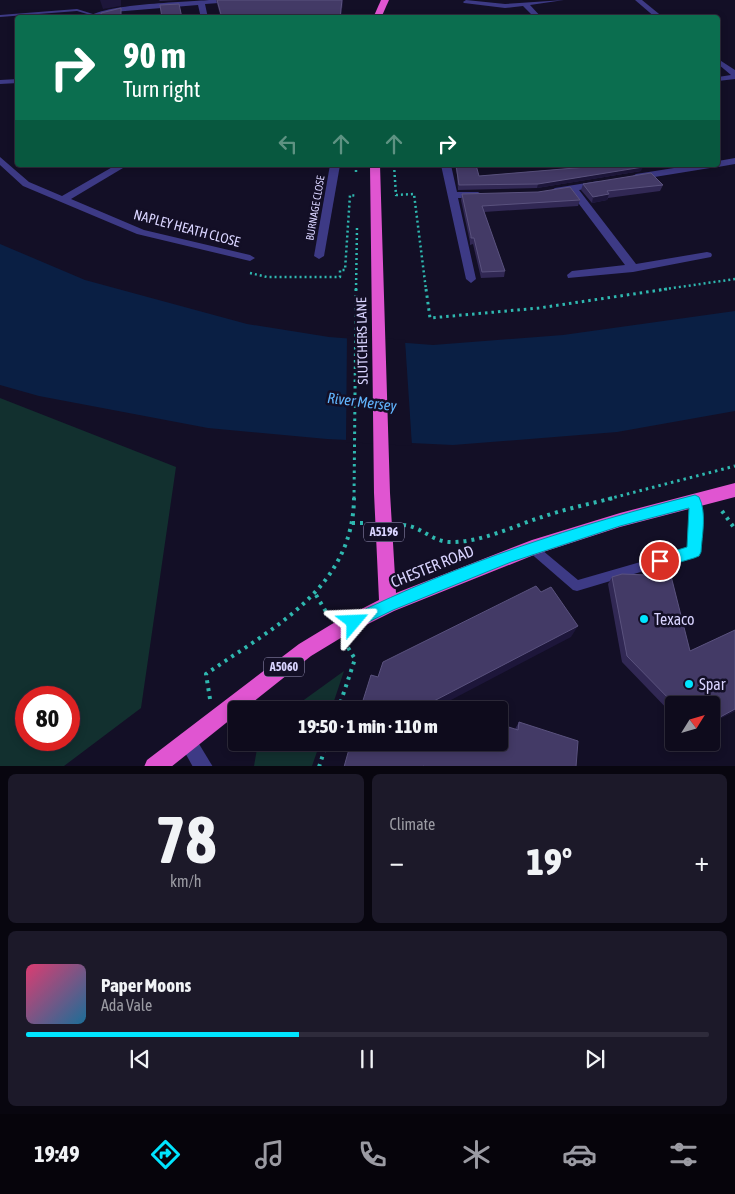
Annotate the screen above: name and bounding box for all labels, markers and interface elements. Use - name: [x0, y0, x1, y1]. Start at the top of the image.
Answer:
- icon: right: [40, 35, 105, 100]
- text: 90 m: [123, 35, 186, 75]
- text: Turn right: [123, 76, 200, 102]
- icon: left: [274, 130, 302, 158]
- icon: ahead: [327, 130, 355, 158]
- icon: ahead: [380, 130, 408, 158]
- icon: right: [433, 130, 461, 158]
- street label: BURNAGE CLOSE: [303, 174, 327, 241]
- street label: NAPLEY HEATH CLOSE: [132, 206, 242, 250]
- street label: SLUTCHERS LANE: [353, 297, 371, 385]
- water label: River Mersey: [326, 389, 398, 414]
- road number: A5196: [364, 522, 404, 542]
- pin: [639, 540, 681, 582]
- street label: CHESTER ROAD: [388, 541, 476, 591]
- icon: arrive: [646, 547, 674, 575]
- position arrow: [327, 595, 379, 647]
- place label: Texaco: [654, 610, 695, 628]
- marker: Texaco: [638, 613, 650, 625]
- road number: A5060: [264, 658, 304, 676]
- place label: Spar: [699, 675, 726, 694]
- marker: Spar: [683, 678, 695, 690]
- speed limit sign: 80: [15, 686, 80, 751]
- north arrow: [665, 696, 720, 751]
- map controls: [665, 696, 720, 751]
- text: 19:50 · 1 min · 110 m: [298, 715, 438, 737]
- text: 78: [155, 802, 216, 877]
- text: Climate: [390, 815, 435, 833]
- text: 19°: [526, 840, 572, 883]
- text: −: [390, 845, 404, 877]
- text: +: [694, 845, 709, 877]
- text: km/h: [170, 872, 202, 890]
- text: Paper Moons: [101, 974, 191, 996]
- text: Ada Vale: [101, 996, 152, 1014]
- icon: previous: [126, 1045, 154, 1073]
- icon: pause: [353, 1045, 381, 1073]
- icon: next: [581, 1045, 609, 1073]
- icon: directions: [148, 1137, 183, 1172]
- icon: music: [252, 1137, 287, 1172]
- icon: phone: [355, 1137, 390, 1172]
- icon: climate: [459, 1137, 494, 1172]
- icon: car: [562, 1137, 597, 1172]
- icon: filters: [666, 1137, 701, 1172]
- text: 19:49: [34, 1141, 80, 1167]

